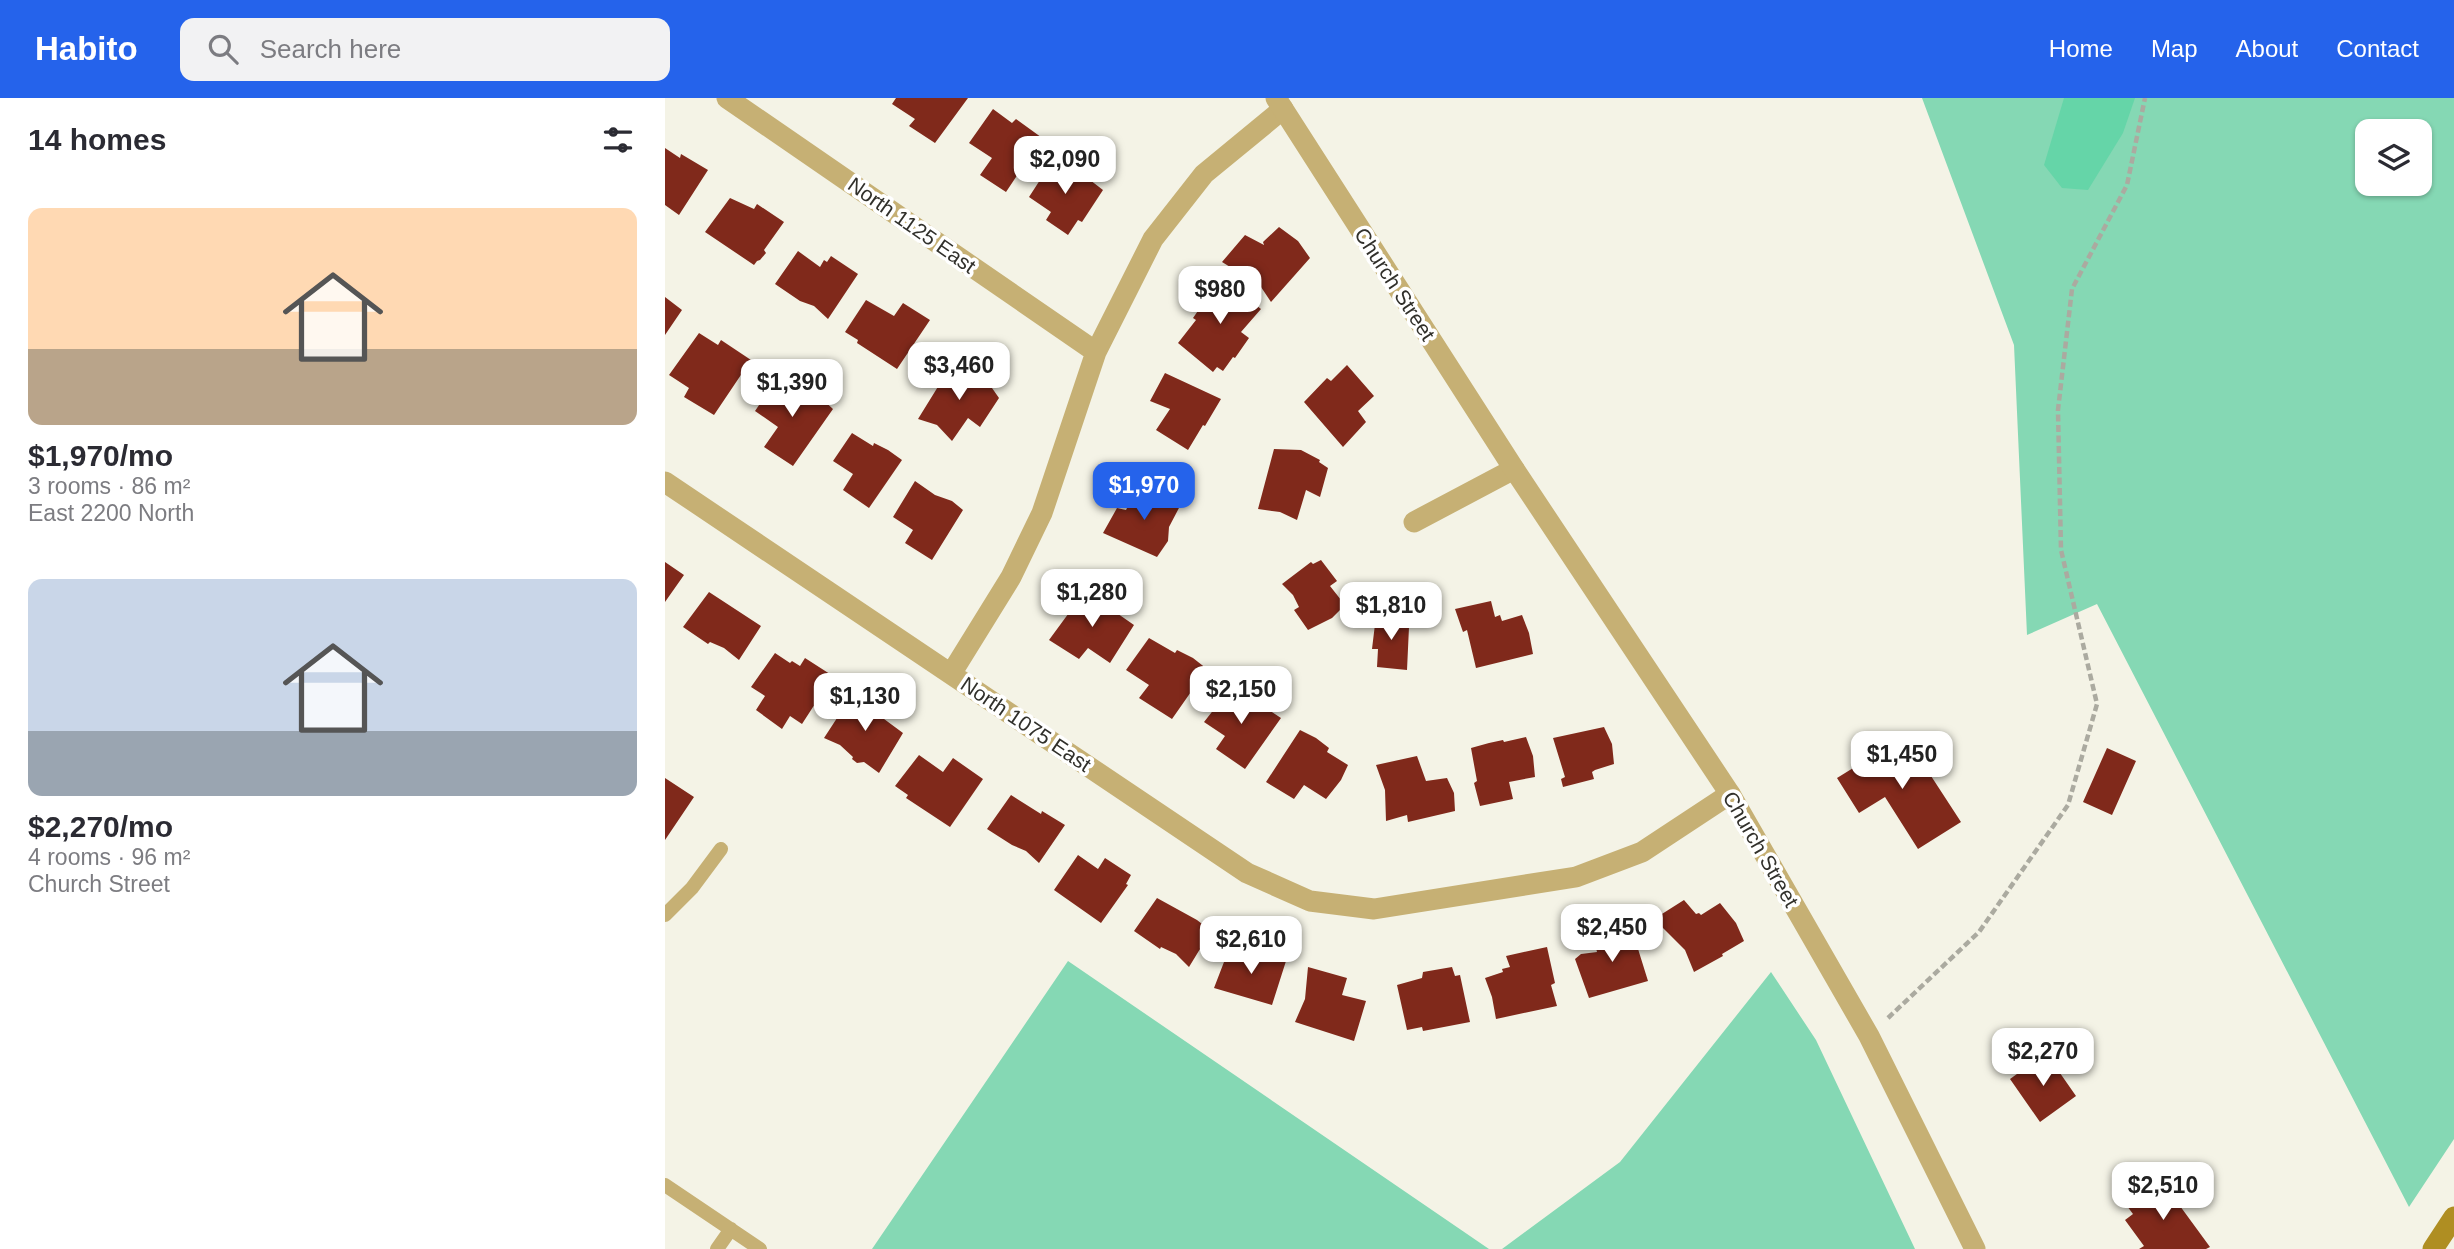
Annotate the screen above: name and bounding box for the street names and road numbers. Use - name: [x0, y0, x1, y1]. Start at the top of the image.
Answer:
- street label: North 1125 East: [844, 173, 980, 278]
- street label: Church Street: [1350, 223, 1440, 345]
- street label: North 1075 East: [957, 672, 1095, 776]
- street label: Church Street: [1719, 787, 1803, 911]

